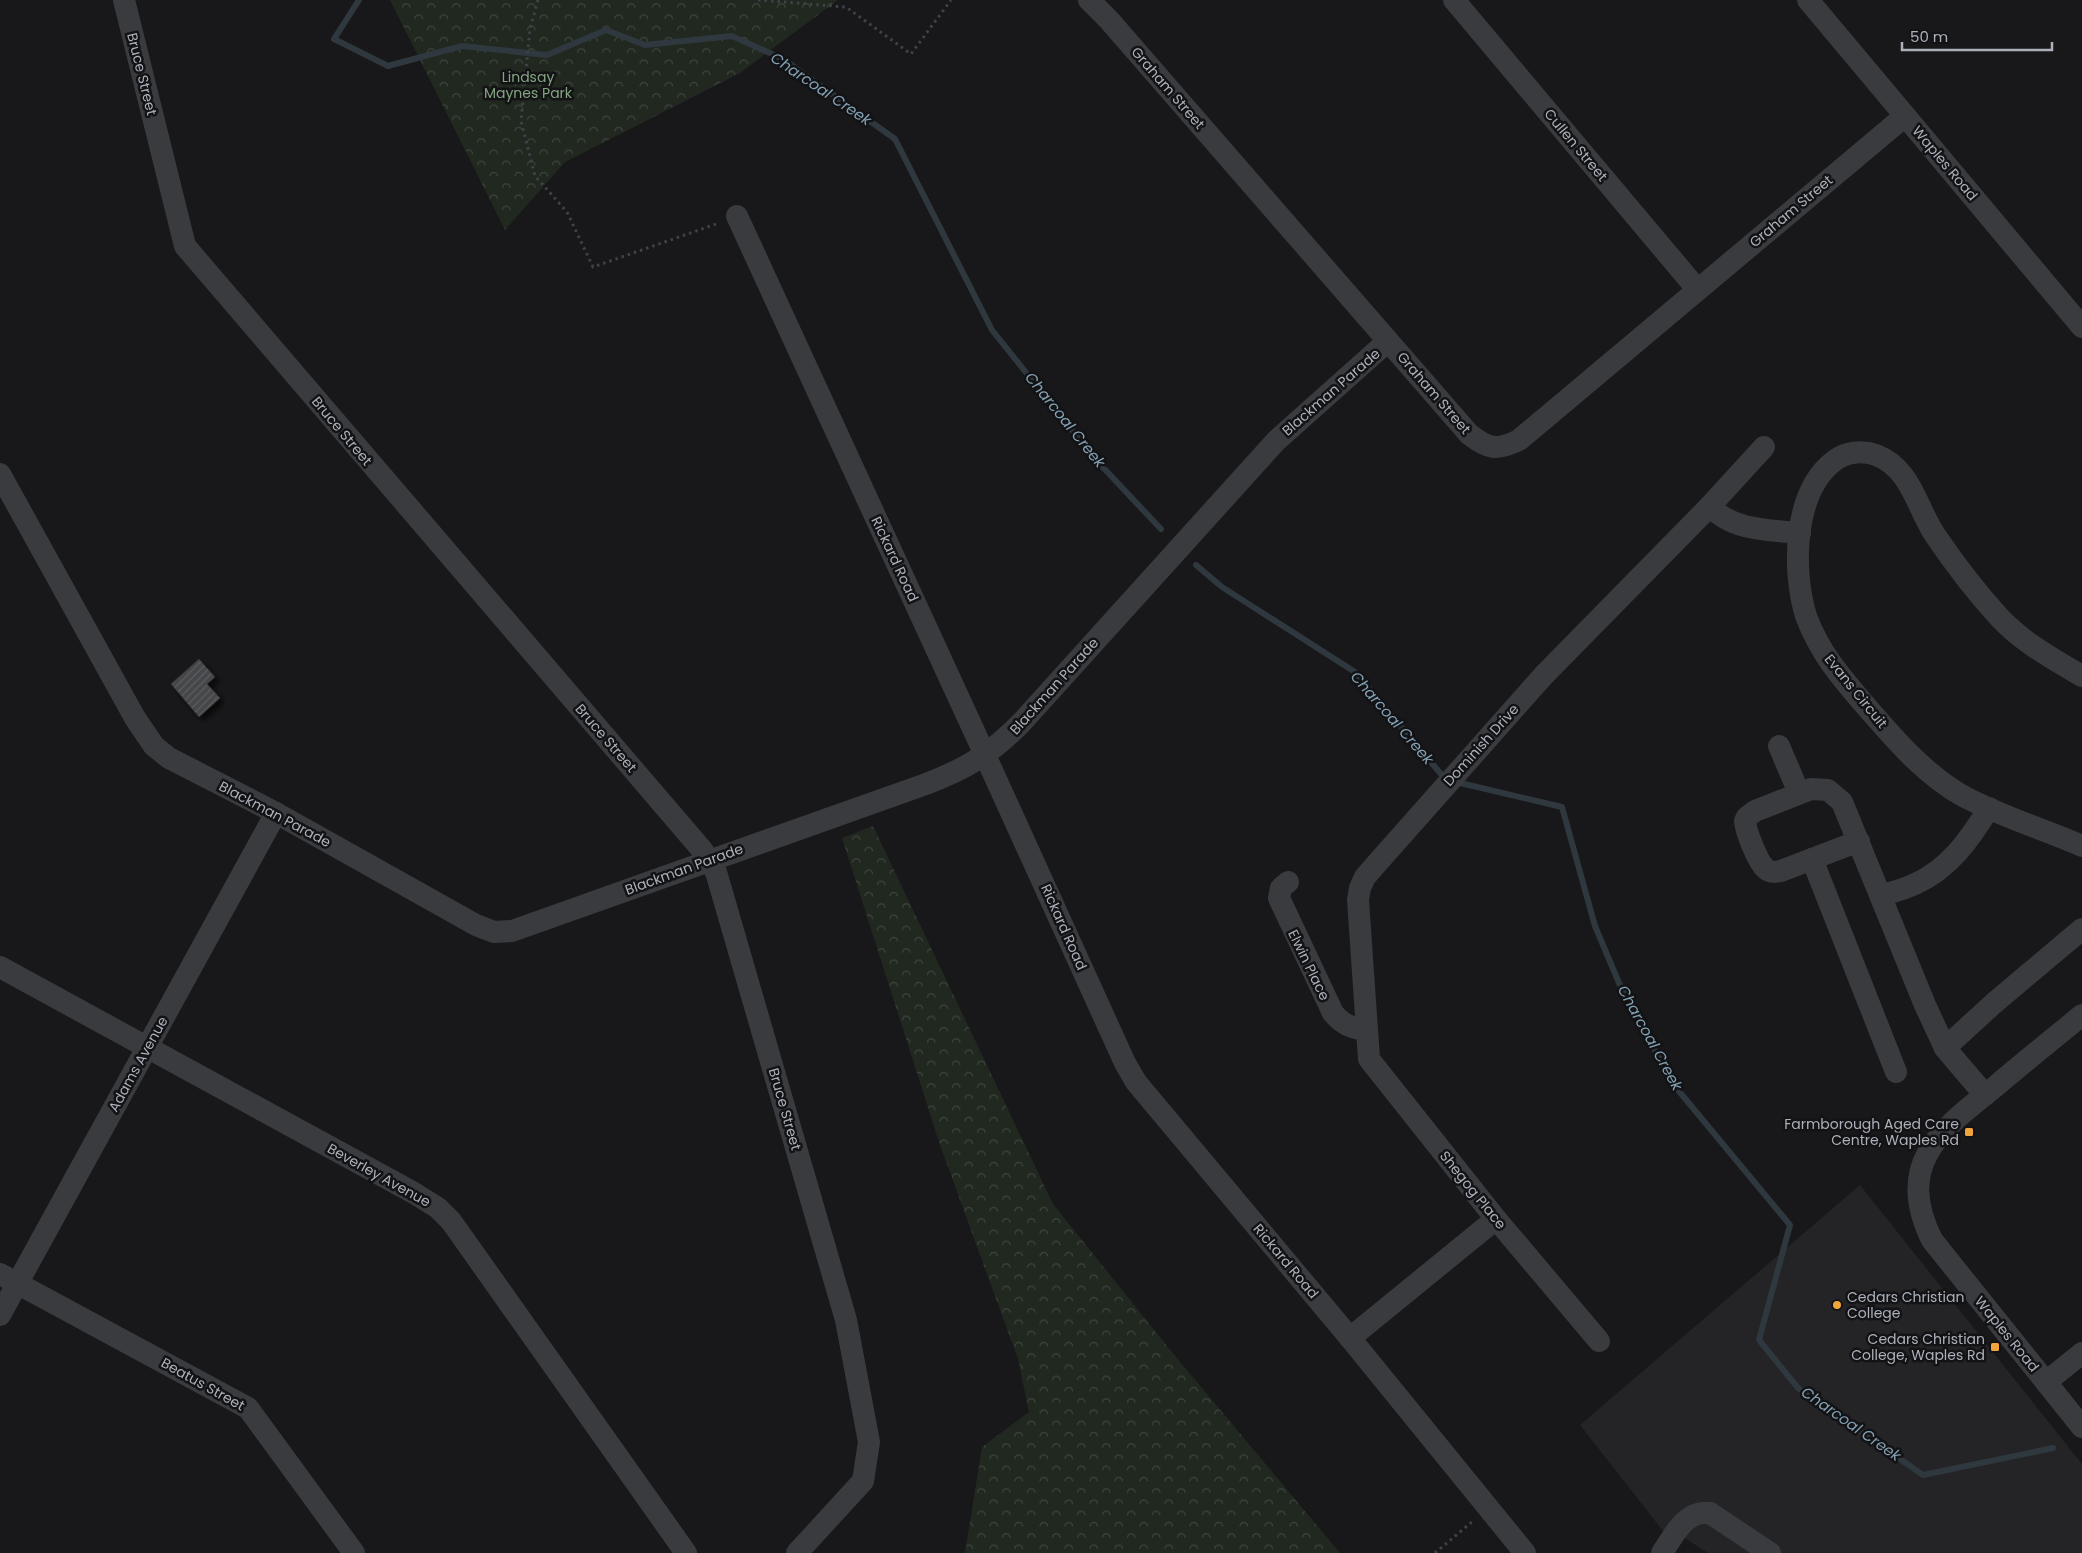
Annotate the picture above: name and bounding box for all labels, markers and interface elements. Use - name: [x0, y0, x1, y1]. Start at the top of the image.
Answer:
- scale bar: [1902, 20, 2052, 52]
- text: 50 m: [1910, 26, 1948, 47]
- street label: Bruce Street: [122, 31, 162, 117]
- street label: Graham Street: [1127, 43, 1209, 133]
- water label: Charcoal Creek: [767, 47, 877, 131]
- park label: Lindsay Maynes Park: [484, 67, 573, 103]
- street label: Cullen Street: [1540, 104, 1612, 186]
- street label: Waples Road: [1908, 121, 1982, 205]
- street label: Graham Street: [1745, 170, 1837, 252]
- street label: Blackman Parade: [1278, 344, 1385, 440]
- street label: Graham Street: [1393, 348, 1475, 438]
- water label: Charcoal Creek: [1020, 367, 1111, 473]
- street label: Bruce Street: [307, 392, 377, 470]
- street label: Rickard Road: [867, 513, 923, 605]
- street label: Blackman Parade: [1005, 633, 1103, 739]
- street label: Evans Circuit: [1820, 650, 1892, 732]
- water label: Charcoal Creek: [1346, 666, 1440, 770]
- street label: Bruce Street: [571, 699, 641, 777]
- street label: Dominish Drive: [1439, 699, 1524, 790]
- street label: Blackman Parade: [215, 776, 335, 852]
- street label: Blackman Parade: [622, 838, 746, 900]
- street label: Rickard Road: [1036, 881, 1092, 973]
- street label: Elwin Place: [1283, 926, 1335, 1004]
- water label: Charcoal Creek: [1613, 981, 1689, 1095]
- street label: Adams Avenue: [103, 1012, 173, 1115]
- street label: Bruce Street: [764, 1066, 806, 1152]
- place label: Farmborough Aged Care Centre, Waples Rd: [1784, 1114, 1959, 1150]
- marker: Farmborough Aged Care Centre, Waples Rd: [1963, 1126, 1975, 1138]
- street label: Beverley Avenue: [324, 1138, 435, 1212]
- street label: Shegog Place: [1435, 1147, 1511, 1234]
- street label: Rickard Road: [1249, 1219, 1323, 1303]
- place label: Cedars Christian College: [1847, 1287, 1964, 1323]
- street label: Waples Road: [1970, 1292, 2044, 1376]
- marker: Cedars Christian College: [1831, 1299, 1843, 1311]
- place label: Cedars Christian College, Waples Rd: [1851, 1329, 1985, 1365]
- marker: Cedars Christian College, Waples Rd: [1989, 1341, 2001, 1353]
- street label: Beatus Street: [158, 1353, 248, 1415]
- water label: Charcoal Creek: [1797, 1381, 1906, 1467]

